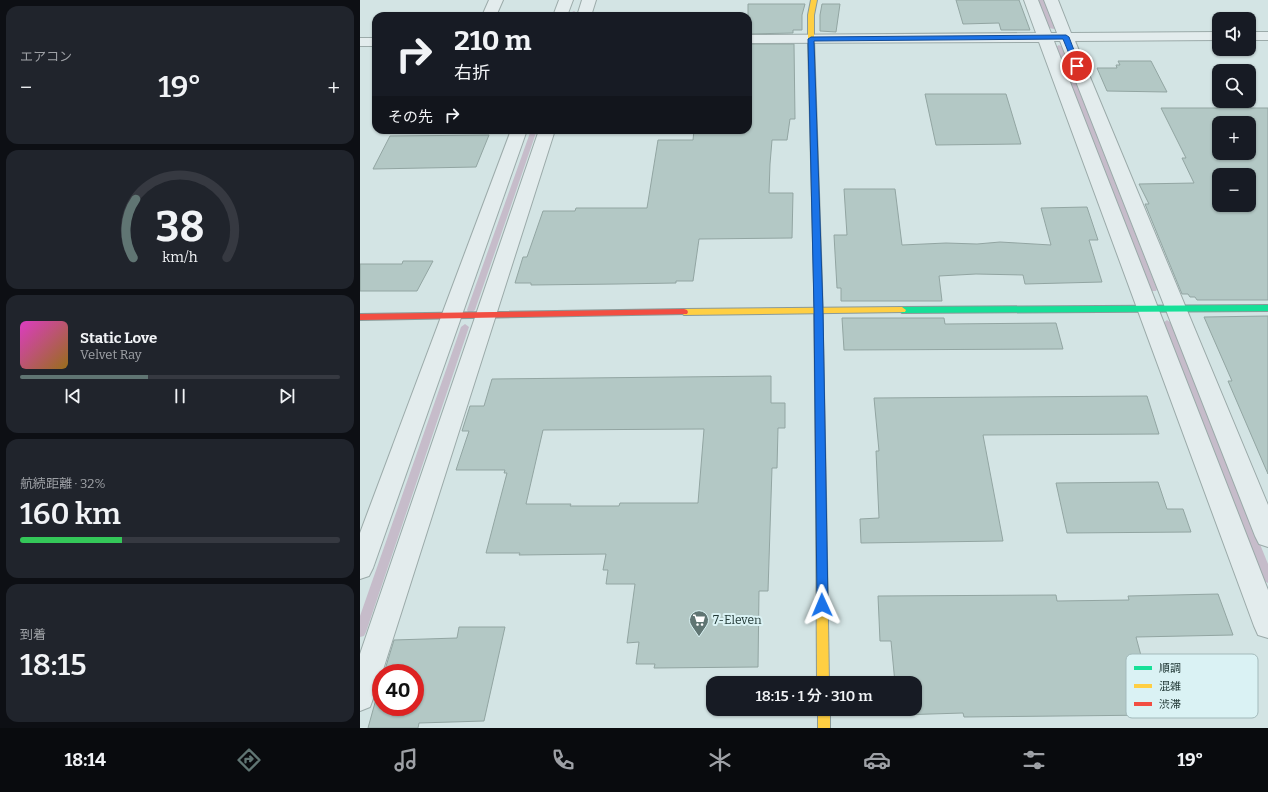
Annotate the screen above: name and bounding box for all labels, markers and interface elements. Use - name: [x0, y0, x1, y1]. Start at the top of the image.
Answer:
- map controls: [1212, 12, 1256, 212]
- button: sound: [1212, 12, 1256, 56]
- text: 210 m: [454, 24, 531, 57]
- icon: right: [388, 28, 440, 80]
- text: エアコン: [20, 49, 72, 64]
- pin: [1060, 49, 1094, 83]
- icon: arrive: [1066, 55, 1088, 77]
- text: 右折: [454, 62, 490, 84]
- button: search: [1212, 64, 1256, 108]
- text: 19°: [158, 69, 201, 105]
- text: −: [20, 74, 32, 101]
- text: +: [327, 74, 340, 101]
- icon: right: [441, 104, 463, 126]
- text: その先: [388, 108, 433, 126]
- button: +: [1212, 116, 1256, 160]
- button: −: [1212, 168, 1256, 212]
- text: 38: [156, 201, 204, 251]
- text: km/h: [162, 248, 198, 265]
- text: Static Love: [80, 329, 157, 347]
- text: Velvet Ray: [80, 347, 142, 362]
- icon: previous: [62, 385, 84, 407]
- icon: pause: [169, 385, 191, 407]
- icon: next: [276, 385, 298, 407]
- text: 航続距離 · 32%: [20, 476, 105, 491]
- text: 160 km: [20, 496, 121, 532]
- position arrow: [801, 584, 843, 626]
- supermarket icon: 7-Eleven: [688, 609, 710, 637]
- place label: 7-Eleven: [713, 613, 762, 627]
- text: 到着: [20, 627, 46, 642]
- text: 18:15: [20, 647, 87, 683]
- legend: [1126, 654, 1258, 718]
- text: 順調: [1159, 662, 1181, 675]
- speed limit sign: 40: [372, 664, 424, 716]
- text: 混雑: [1159, 680, 1181, 693]
- text: 18:15 · 1 分 · 310 m: [755, 687, 873, 705]
- text: 渋滞: [1159, 698, 1181, 711]
- icon: directions: [235, 746, 263, 774]
- icon: music: [392, 746, 420, 774]
- icon: phone: [549, 746, 577, 774]
- icon: climate: [706, 746, 734, 774]
- icon: car: [863, 746, 891, 774]
- icon: filters: [1020, 746, 1048, 774]
- text: 18:14: [65, 749, 106, 771]
- text: 19°: [1177, 749, 1203, 771]

